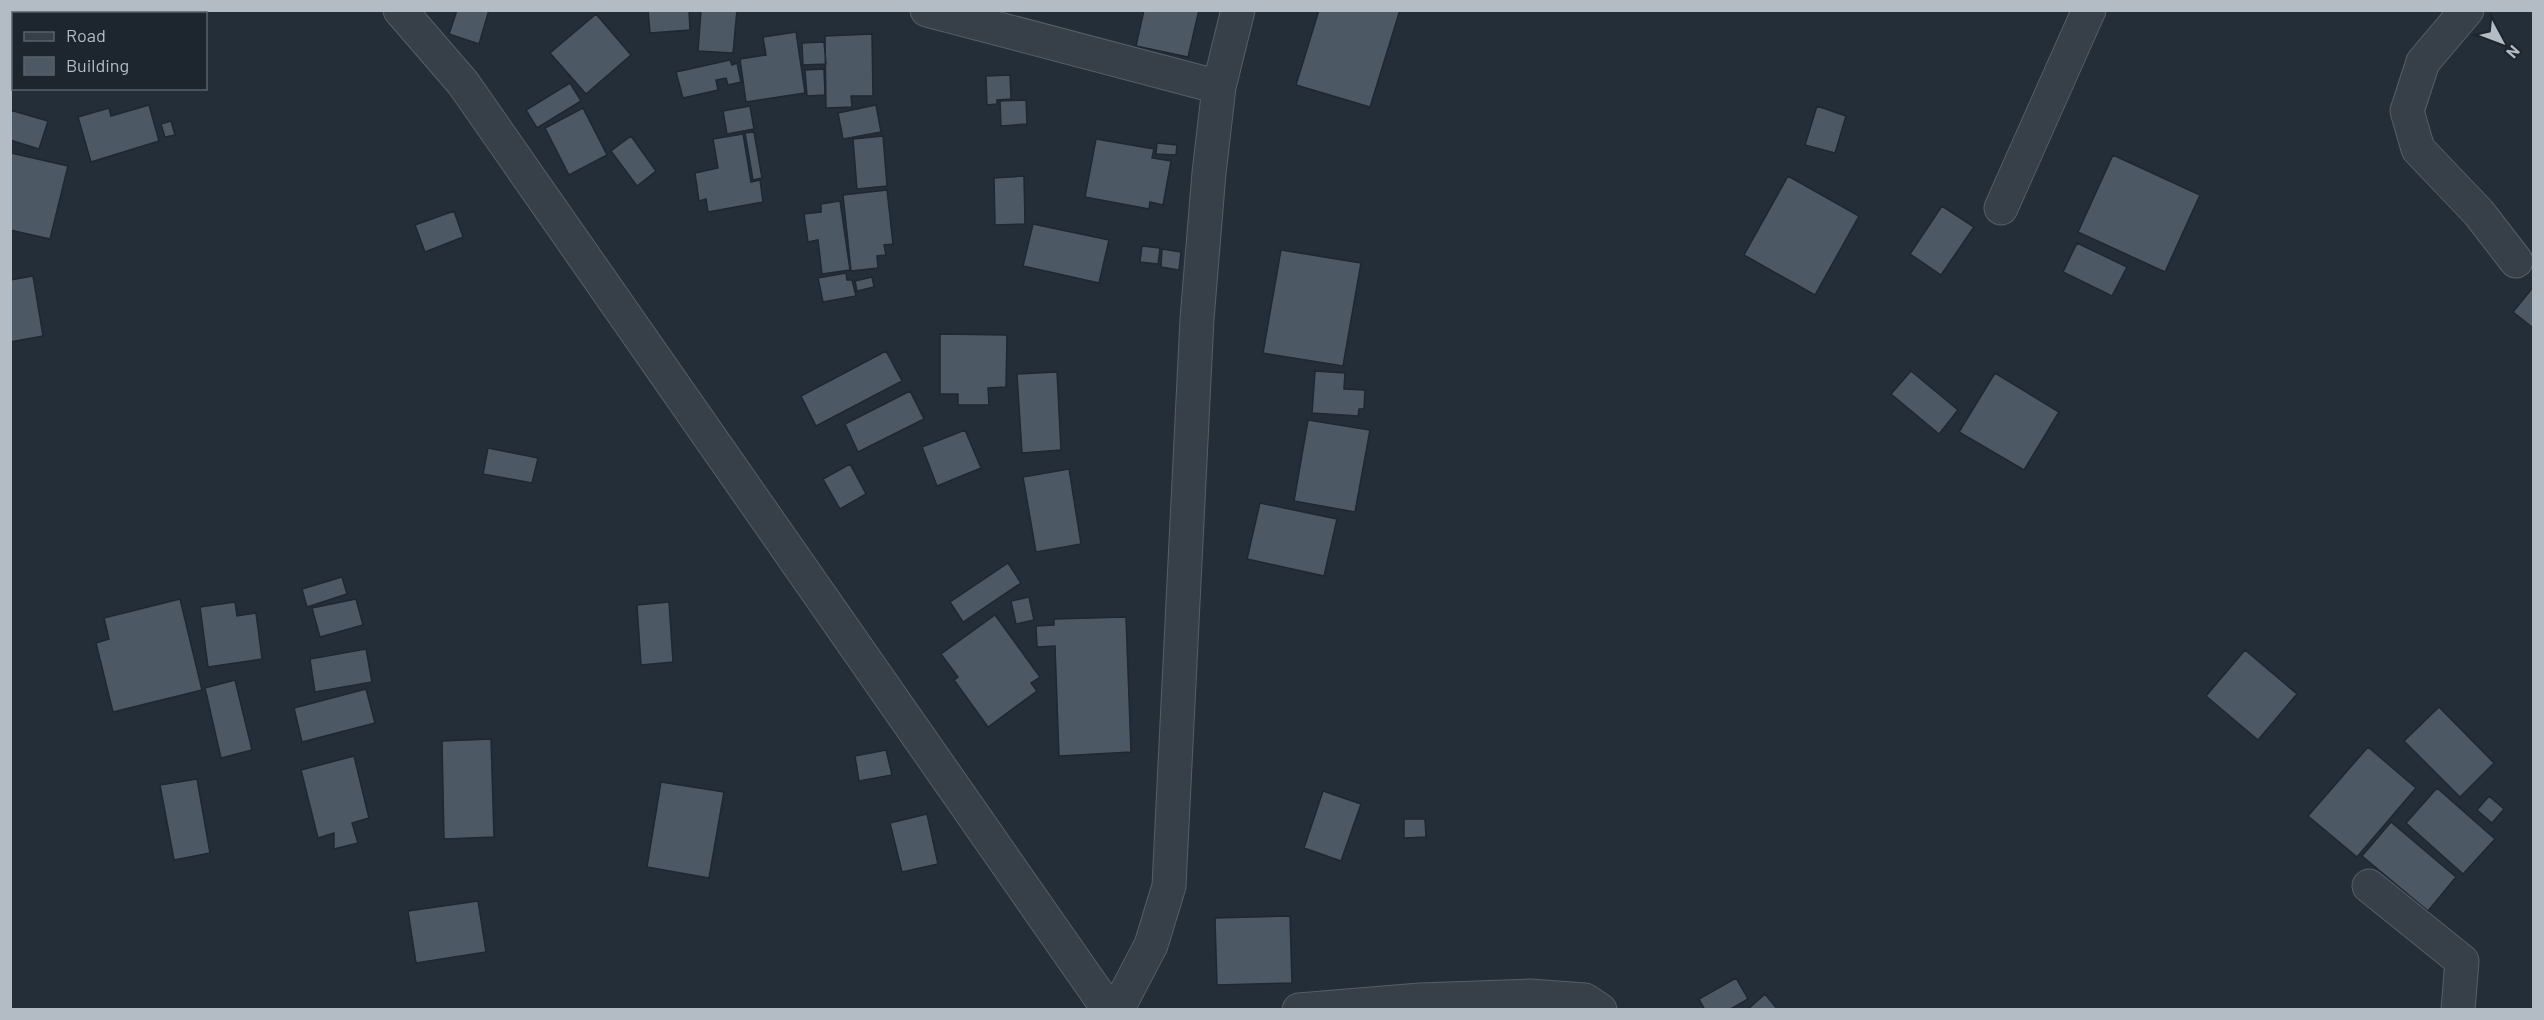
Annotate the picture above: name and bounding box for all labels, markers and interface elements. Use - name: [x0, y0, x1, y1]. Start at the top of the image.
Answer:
- legend: [12, 12, 207, 90]
- north arrow: [2472, 12, 2532, 72]
- text: Road: [66, 24, 106, 46]
- text: N: [2503, 42, 2524, 62]
- text: Building: [66, 54, 129, 76]

